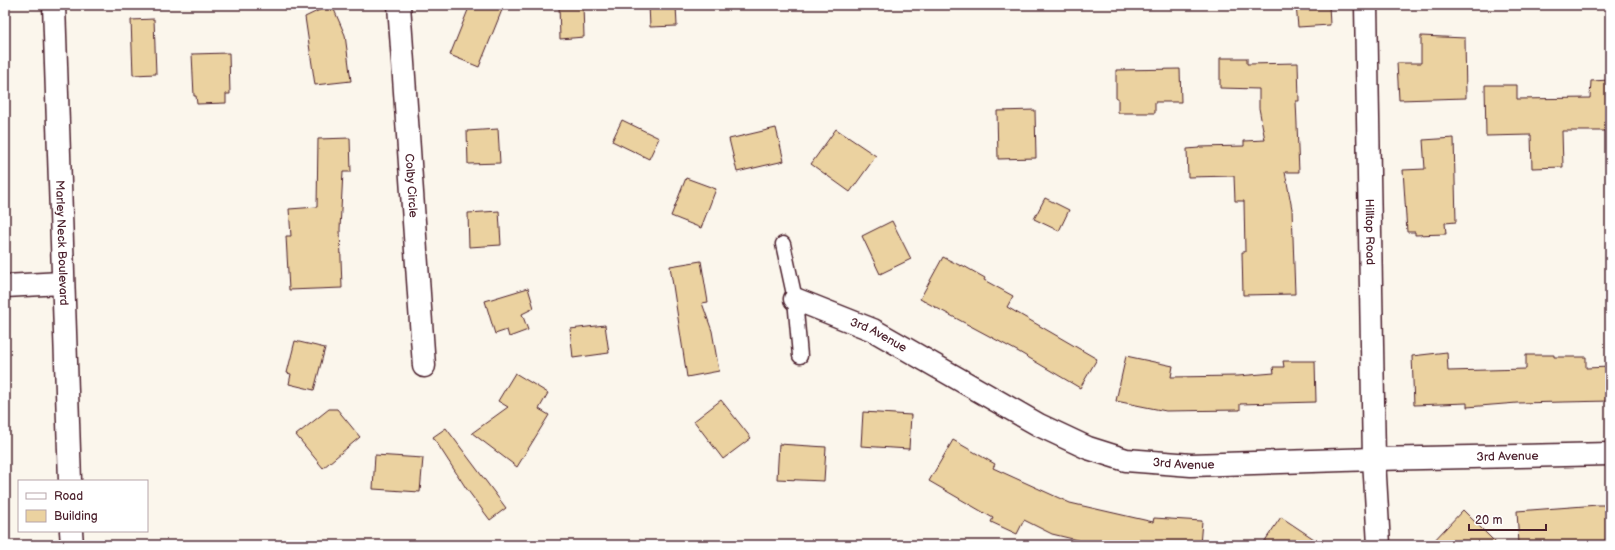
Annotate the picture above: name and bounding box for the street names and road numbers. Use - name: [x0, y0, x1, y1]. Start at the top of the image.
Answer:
- street label: Colby Circle: [402, 153, 421, 218]
- street label: Marley Neck Boulevard: [52, 180, 72, 306]
- street label: Hilltop Road: [1362, 199, 1378, 265]
- street label: 3rd Avenue: [848, 314, 910, 355]
- street label: 3rd Avenue: [1476, 448, 1539, 464]
- street label: 3rd Avenue: [1152, 455, 1215, 473]

